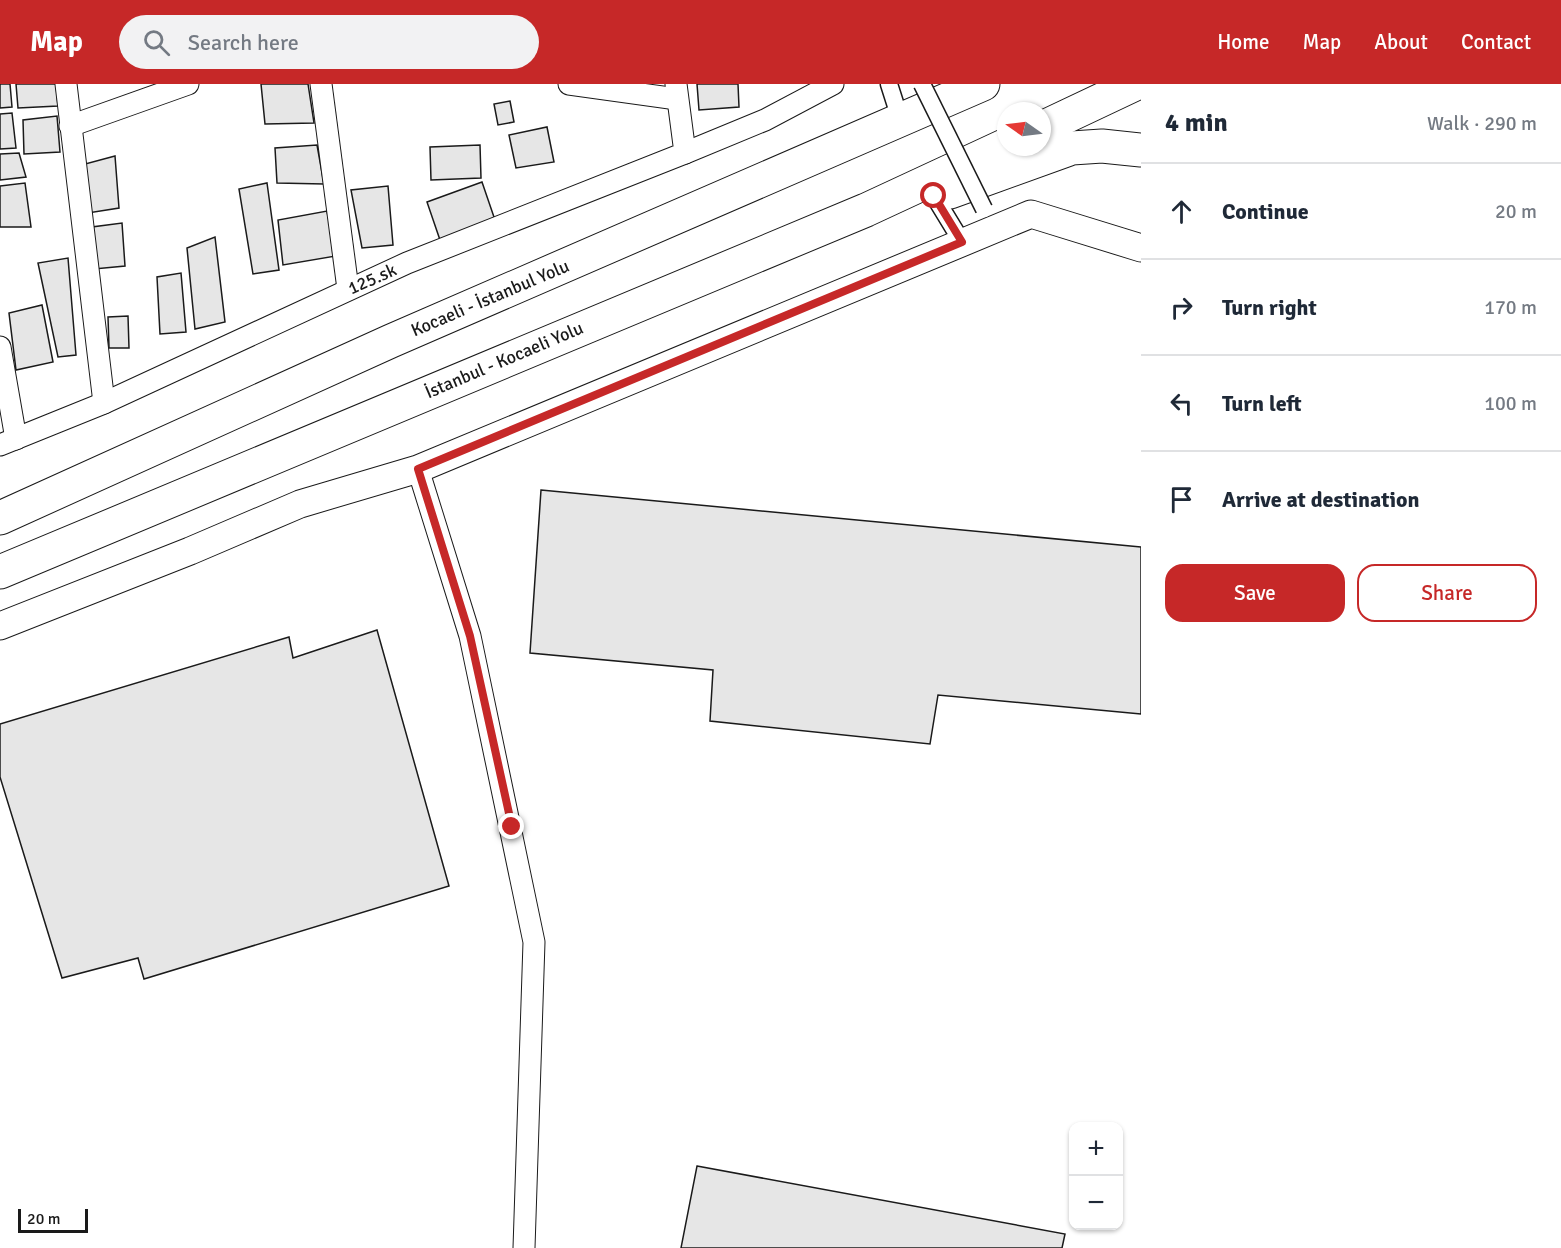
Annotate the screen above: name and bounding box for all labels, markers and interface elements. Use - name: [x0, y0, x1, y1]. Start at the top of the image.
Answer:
- search box: [119, 15, 539, 69]
- text: Map: [30, 25, 83, 59]
- icon: search: [140, 26, 173, 59]
- text: Search here: [188, 29, 299, 56]
- text: Home: [1217, 29, 1270, 55]
- text: Map: [1303, 29, 1341, 55]
- text: About: [1374, 29, 1428, 55]
- text: Contact: [1461, 29, 1531, 55]
- north arrow: [997, 102, 1051, 156]
- text: 4 min: [1165, 107, 1228, 139]
- text: Walk · 290 m: [1427, 111, 1537, 136]
- route start: [920, 182, 946, 208]
- icon: ahead: [1165, 195, 1198, 228]
- text: Continue: [1222, 198, 1309, 225]
- text: 20 m: [1495, 199, 1537, 224]
- street label: Kocaeli - İstanbul Yolu: [407, 255, 573, 341]
- street label: 125.sk: [344, 259, 400, 299]
- icon: right: [1165, 291, 1198, 324]
- text: Turn right: [1222, 294, 1317, 321]
- text: 170 m: [1484, 295, 1537, 320]
- street label: İstanbul - Kocaeli Yolu: [421, 317, 587, 403]
- icon: left: [1165, 387, 1198, 420]
- text: Turn left: [1222, 390, 1302, 417]
- text: 100 m: [1484, 391, 1537, 416]
- icon: arrive: [1165, 483, 1198, 516]
- text: Arrive at destination: [1222, 486, 1419, 513]
- button: Save: [1165, 564, 1345, 622]
- button: Share: [1357, 564, 1537, 622]
- route end: [498, 813, 524, 839]
- map controls: [1069, 1122, 1123, 1230]
- button: +: [1069, 1122, 1123, 1176]
- button: −: [1069, 1176, 1123, 1230]
- scale bar: [18, 1206, 88, 1234]
- text: 20 m: [27, 1209, 61, 1229]

